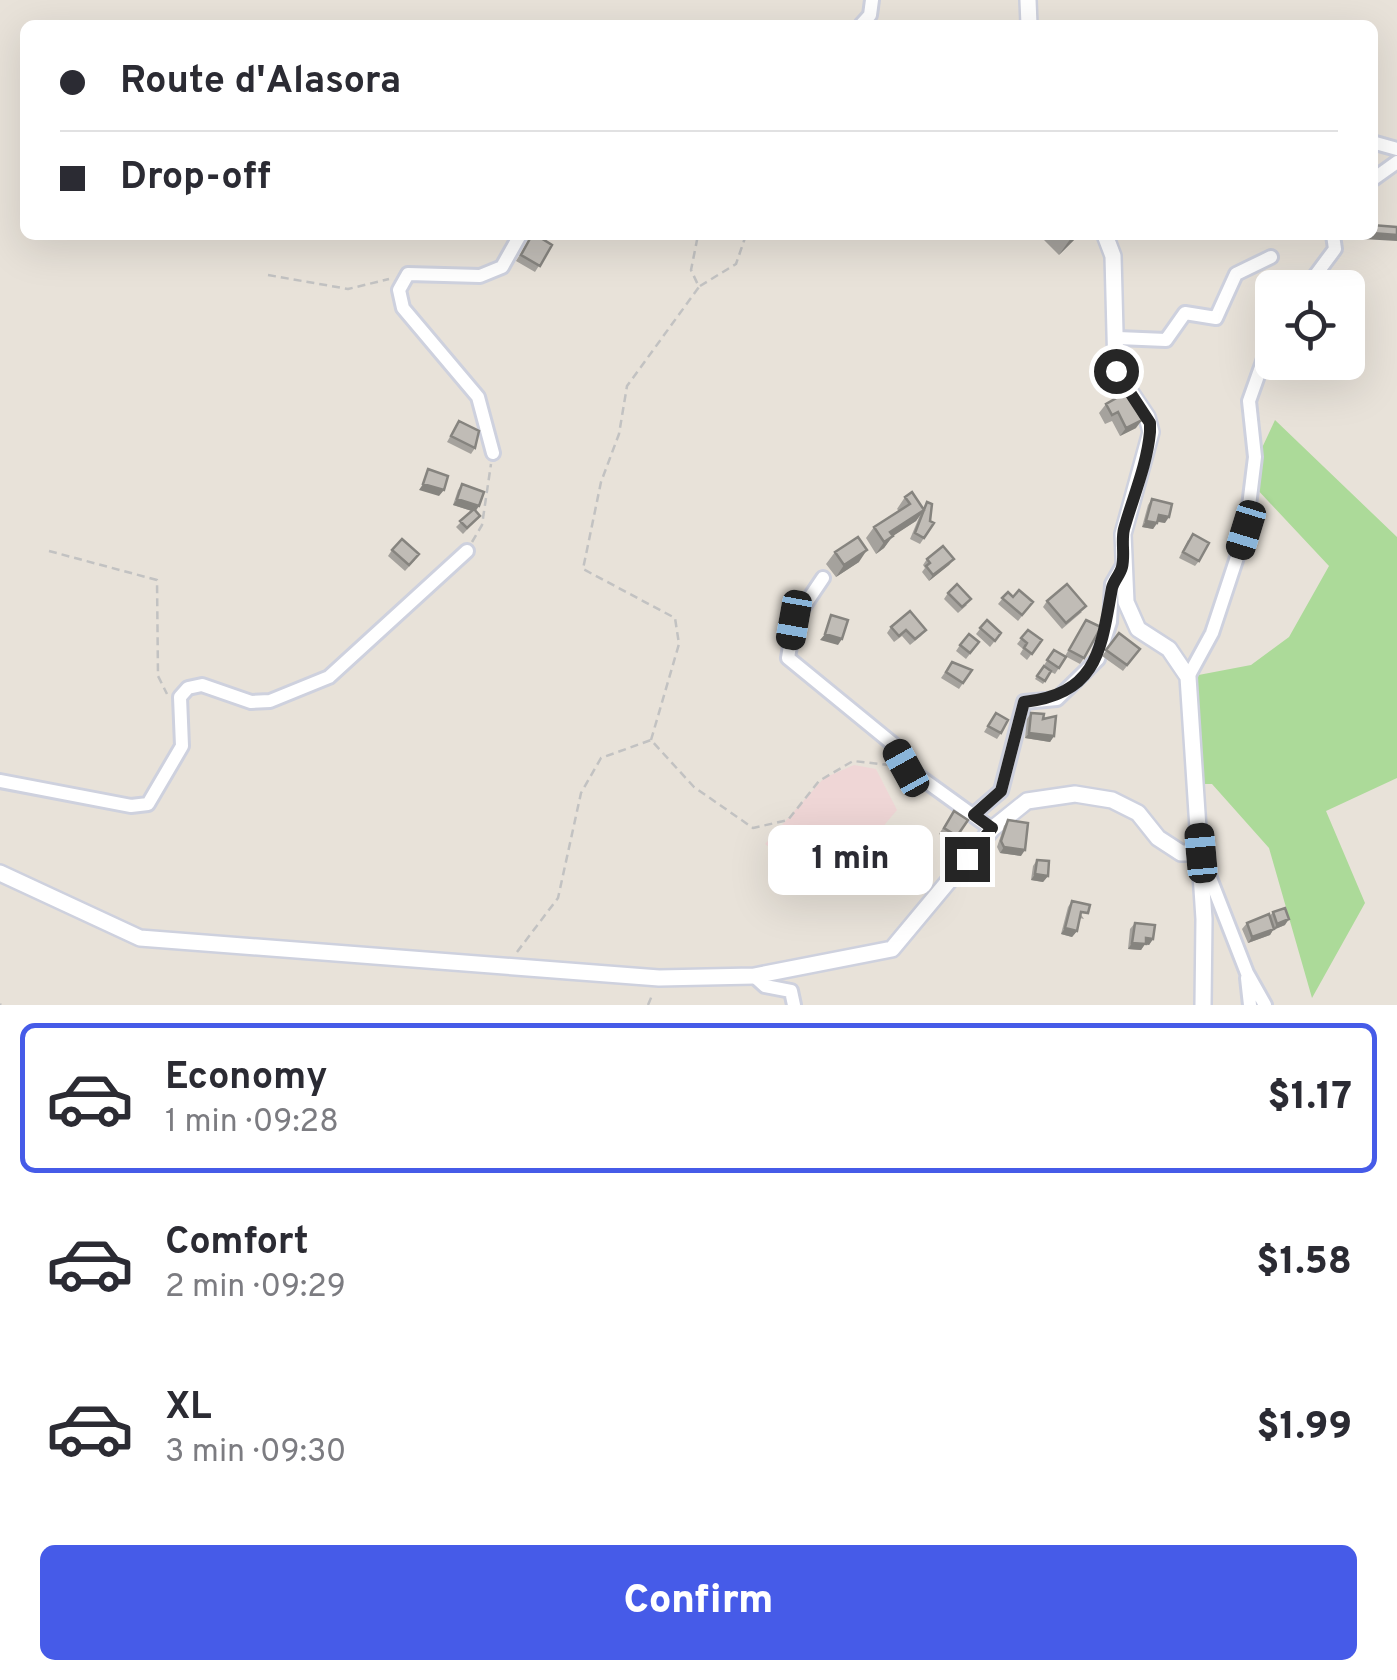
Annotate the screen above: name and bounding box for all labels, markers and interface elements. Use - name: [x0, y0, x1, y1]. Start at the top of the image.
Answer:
- text: Route d'Alasora: [120, 58, 401, 107]
- text: Drop-off: [120, 154, 271, 203]
- map controls: [1255, 270, 1365, 380]
- button: locate: [1255, 270, 1365, 380]
- route start: [1094, 349, 1139, 394]
- car: [1223, 497, 1269, 563]
- car: [774, 588, 814, 652]
- car: [878, 734, 934, 802]
- car: [1183, 822, 1219, 884]
- callout: 1 min: [767, 824, 932, 894]
- route end: [945, 837, 990, 882]
- text: 1 min: [811, 840, 890, 880]
- icon: car: [45, 1053, 135, 1143]
- text: Economy: [165, 1054, 327, 1103]
- text: $1.17: [1267, 1074, 1352, 1123]
- text: 1 min · 09:28: [165, 1103, 339, 1143]
- icon: car: [45, 1218, 135, 1308]
- text: Comfort: [165, 1219, 309, 1268]
- text: $1.58: [1256, 1239, 1352, 1288]
- text: 2 min · 09:29: [165, 1268, 346, 1308]
- icon: car: [45, 1383, 135, 1473]
- text: XL: [165, 1384, 212, 1433]
- text: $1.99: [1256, 1404, 1352, 1453]
- text: 3 min · 09:30: [165, 1433, 346, 1473]
- button: Confirm: [40, 1545, 1357, 1660]

